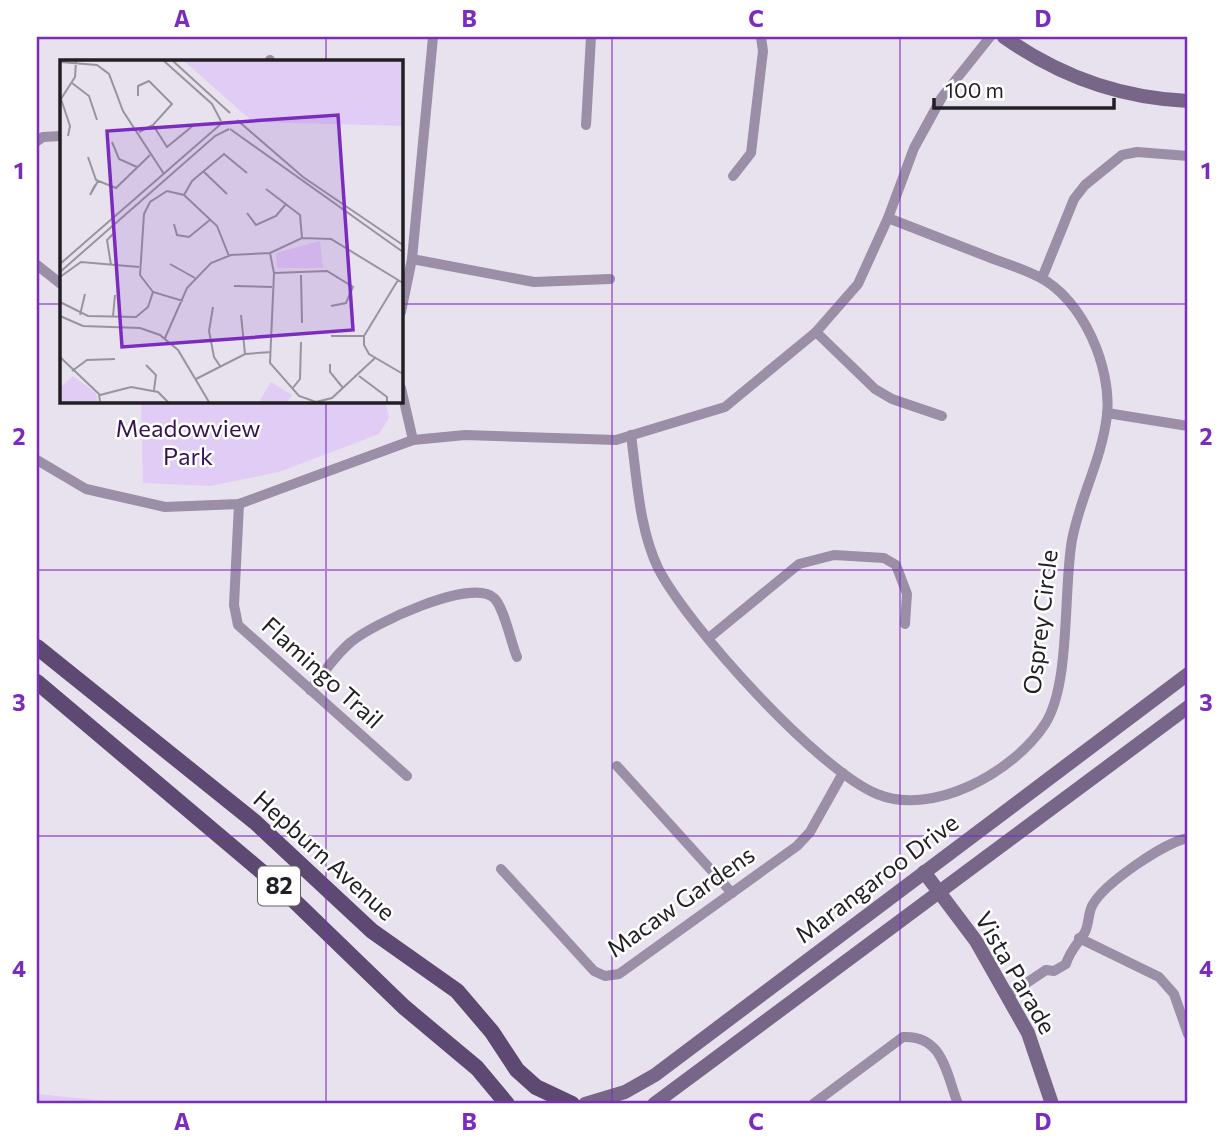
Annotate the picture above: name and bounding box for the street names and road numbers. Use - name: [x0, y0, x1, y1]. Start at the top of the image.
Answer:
- street label: Osprey Circle: [1016, 548, 1063, 696]
- street label: Flamingo Trail: [257, 610, 389, 734]
- street label: Hepburn Avenue: [248, 784, 402, 926]
- street label: Marangaroo Drive: [789, 807, 963, 949]
- street label: Macaw Gardens: [601, 839, 760, 962]
- road number: 82: [258, 866, 300, 906]
- street label: Vista Parade: [970, 906, 1063, 1039]

